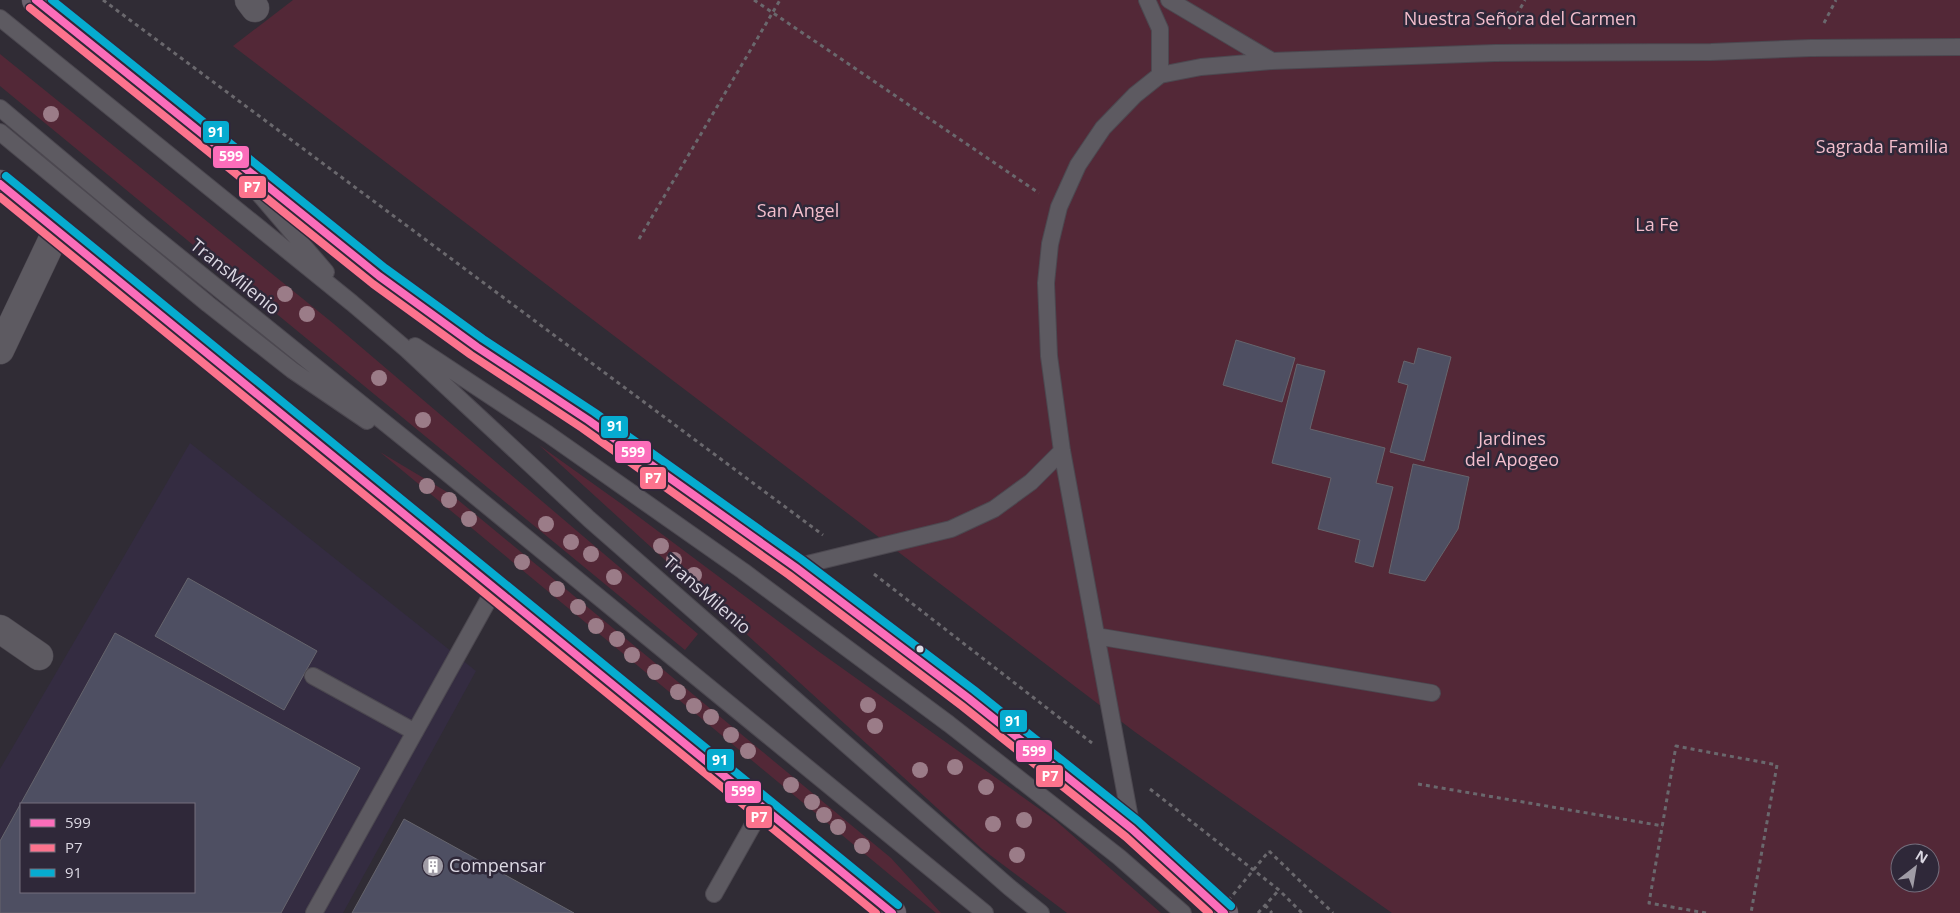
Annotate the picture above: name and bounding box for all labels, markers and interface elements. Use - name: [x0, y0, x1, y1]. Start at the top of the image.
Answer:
- park label: Nuestra Señora del Carmen: [1404, 6, 1636, 30]
- line badge: 91: [202, 120, 230, 144]
- text: 91: [208, 122, 224, 141]
- park label: Sagrada Familia: [1816, 134, 1948, 158]
- line badge: 599: [212, 145, 250, 169]
- text: 599: [219, 146, 243, 165]
- line badge: P7: [238, 175, 267, 199]
- text: P7: [244, 177, 260, 196]
- park label: San Angel: [757, 198, 839, 222]
- park label: La Fe: [1635, 212, 1679, 236]
- street label: TransMilenio: [186, 233, 285, 320]
- line badge: 91: [600, 415, 629, 439]
- text: 91: [607, 416, 623, 435]
- park label: Jardines del Apogeo: [1465, 426, 1559, 471]
- line badge: 599: [614, 440, 652, 464]
- text: 599: [621, 442, 645, 461]
- line badge: P7: [639, 466, 667, 490]
- text: P7: [645, 468, 661, 487]
- street label: TransMilenio: [659, 550, 757, 639]
- unlabelled marker: [915, 644, 925, 654]
- line badge: 91: [999, 709, 1028, 733]
- text: 91: [1005, 711, 1021, 730]
- line badge: 599: [1015, 739, 1053, 763]
- text: 599: [1022, 741, 1046, 760]
- line badge: 91: [706, 748, 735, 772]
- text: 91: [712, 750, 728, 769]
- line badge: P7: [1035, 764, 1064, 788]
- text: P7: [1042, 766, 1058, 785]
- line badge: 599: [724, 780, 762, 804]
- text: 599: [731, 781, 755, 800]
- legend: [20, 803, 195, 893]
- line badge: P7: [745, 805, 773, 829]
- text: P7: [751, 807, 767, 826]
- text: 599: [65, 812, 91, 832]
- text: P7: [65, 837, 83, 857]
- north arrow: [1890, 843, 1940, 893]
- text: N: [1912, 845, 1932, 868]
- place label: Compensar: [449, 853, 547, 877]
- building icon: Compensar: [421, 854, 445, 878]
- text: 91: [65, 862, 82, 882]

